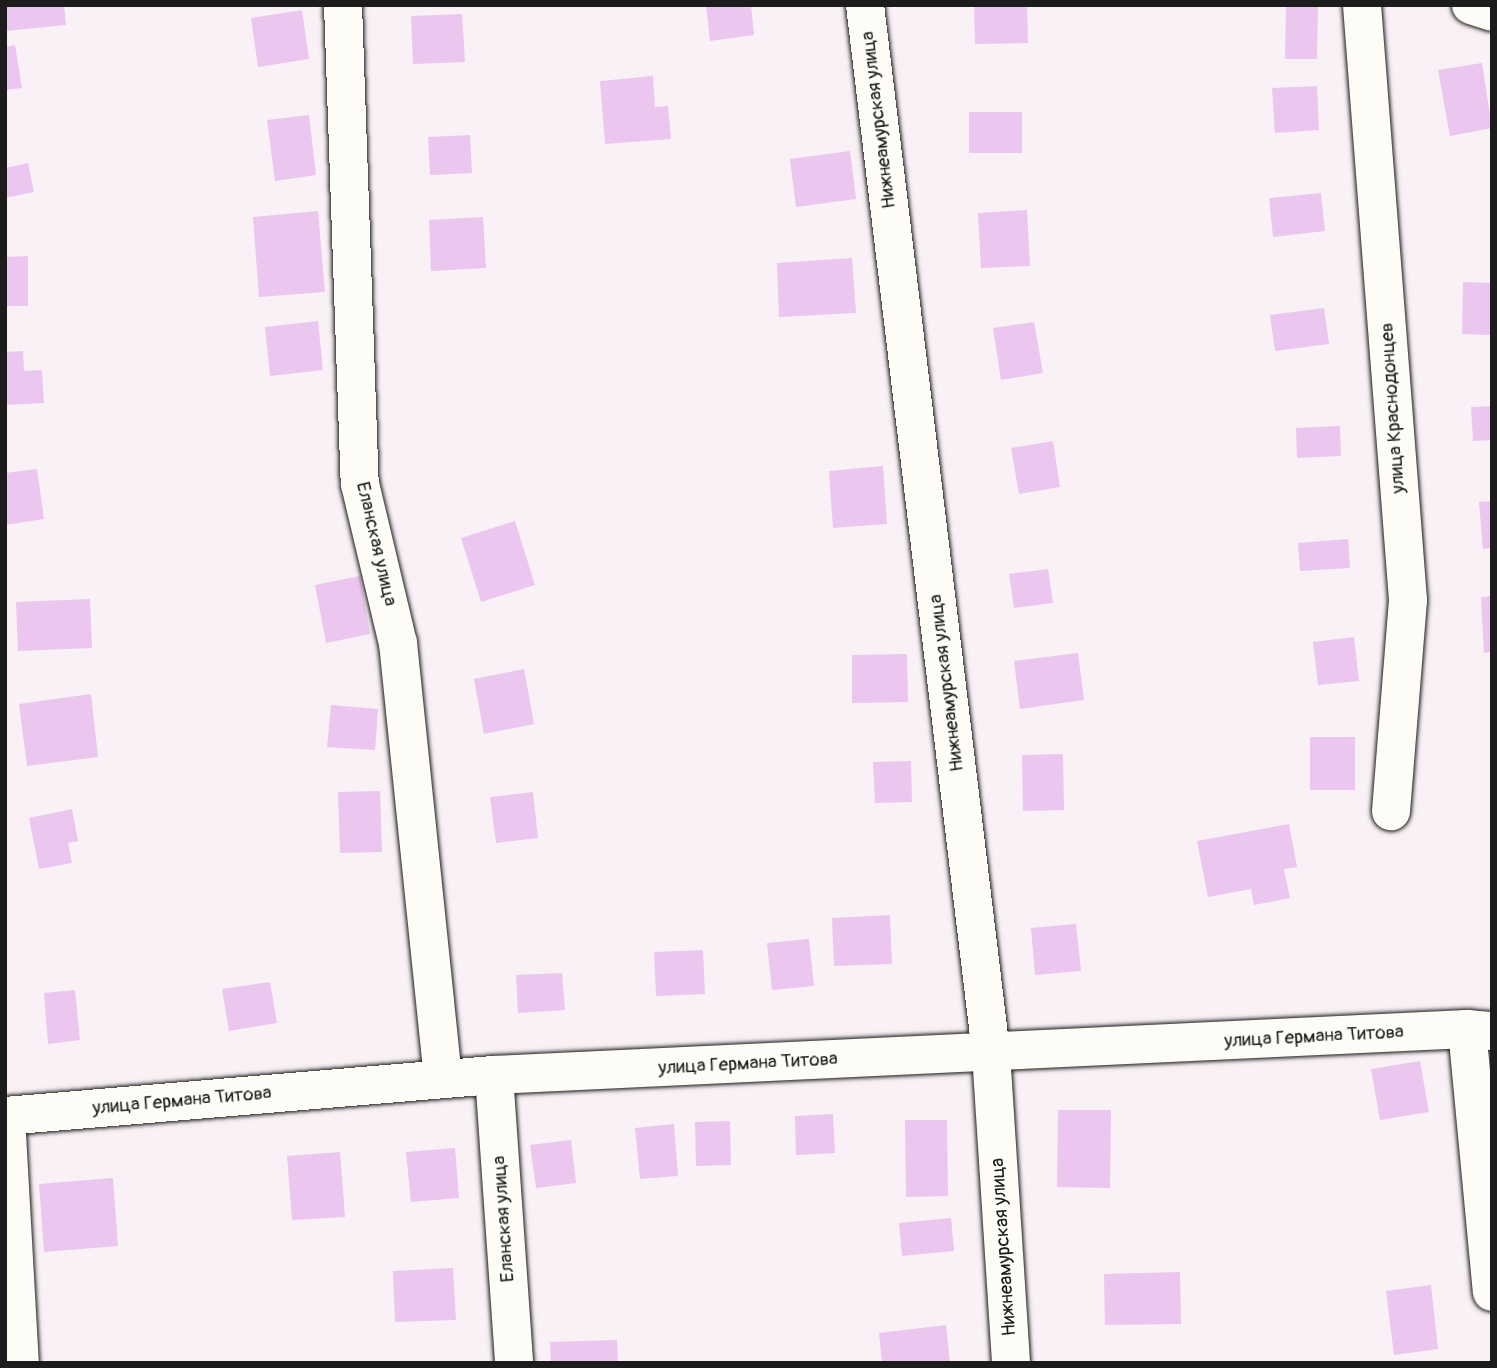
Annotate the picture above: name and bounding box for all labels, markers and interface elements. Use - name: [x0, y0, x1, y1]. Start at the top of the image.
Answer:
- street label: Нижнеамурская улица: [857, 30, 901, 210]
- street label: улица Краснодонцев: [1376, 322, 1410, 494]
- street label: Еланская улица: [351, 480, 401, 608]
- street label: Нижнеамурская улица: [925, 593, 969, 773]
- street label: улица Германа Титова: [1224, 1021, 1404, 1053]
- street label: улица Германа Титова: [658, 1048, 838, 1080]
- street label: улица Германа Титова: [92, 1082, 272, 1120]
- street label: Еланская улица: [488, 1155, 520, 1283]
- street label: Нижнеамурская улица: [986, 1157, 1022, 1337]

